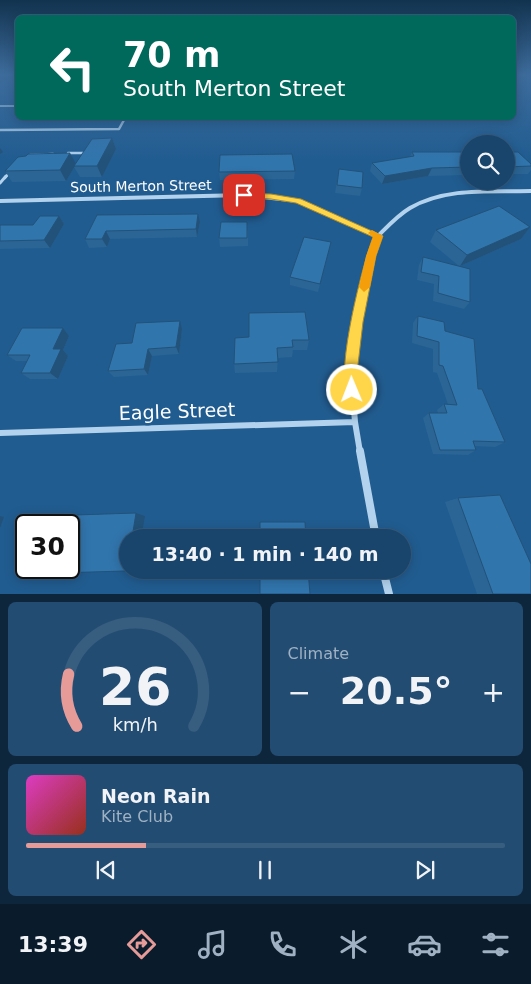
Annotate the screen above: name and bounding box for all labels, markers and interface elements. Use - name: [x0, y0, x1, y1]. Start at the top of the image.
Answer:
- icon: left: [40, 35, 105, 100]
- text: 70 m: [123, 35, 220, 75]
- text: South Merton Street: [123, 76, 345, 101]
- map controls: [460, 135, 515, 190]
- button: search: [460, 135, 515, 190]
- pin: [223, 174, 265, 216]
- street label: South Merton Street: [70, 177, 212, 195]
- icon: arrive: [230, 181, 258, 209]
- position arrow: [325, 363, 377, 415]
- street label: Eagle Street: [118, 398, 236, 424]
- speed limit sign: 30: [15, 514, 80, 579]
- text: 13:40 · 1 min · 140 m: [151, 543, 379, 565]
- text: Climate: [288, 644, 349, 663]
- text: 26: [99, 657, 171, 717]
- text: 20.5°: [340, 669, 453, 713]
- text: −: [288, 676, 311, 709]
- text: +: [482, 676, 505, 709]
- text: km/h: [112, 714, 157, 735]
- text: Neon Rain: [101, 785, 210, 807]
- text: Kite Club: [101, 807, 173, 826]
- icon: previous: [92, 856, 120, 884]
- icon: pause: [251, 856, 279, 884]
- icon: next: [411, 856, 439, 884]
- icon: directions: [124, 927, 159, 962]
- icon: music: [195, 927, 230, 962]
- icon: phone: [265, 927, 300, 962]
- icon: climate: [336, 927, 371, 962]
- icon: car: [407, 927, 442, 962]
- icon: filters: [478, 927, 513, 962]
- text: 13:39: [18, 932, 88, 957]

